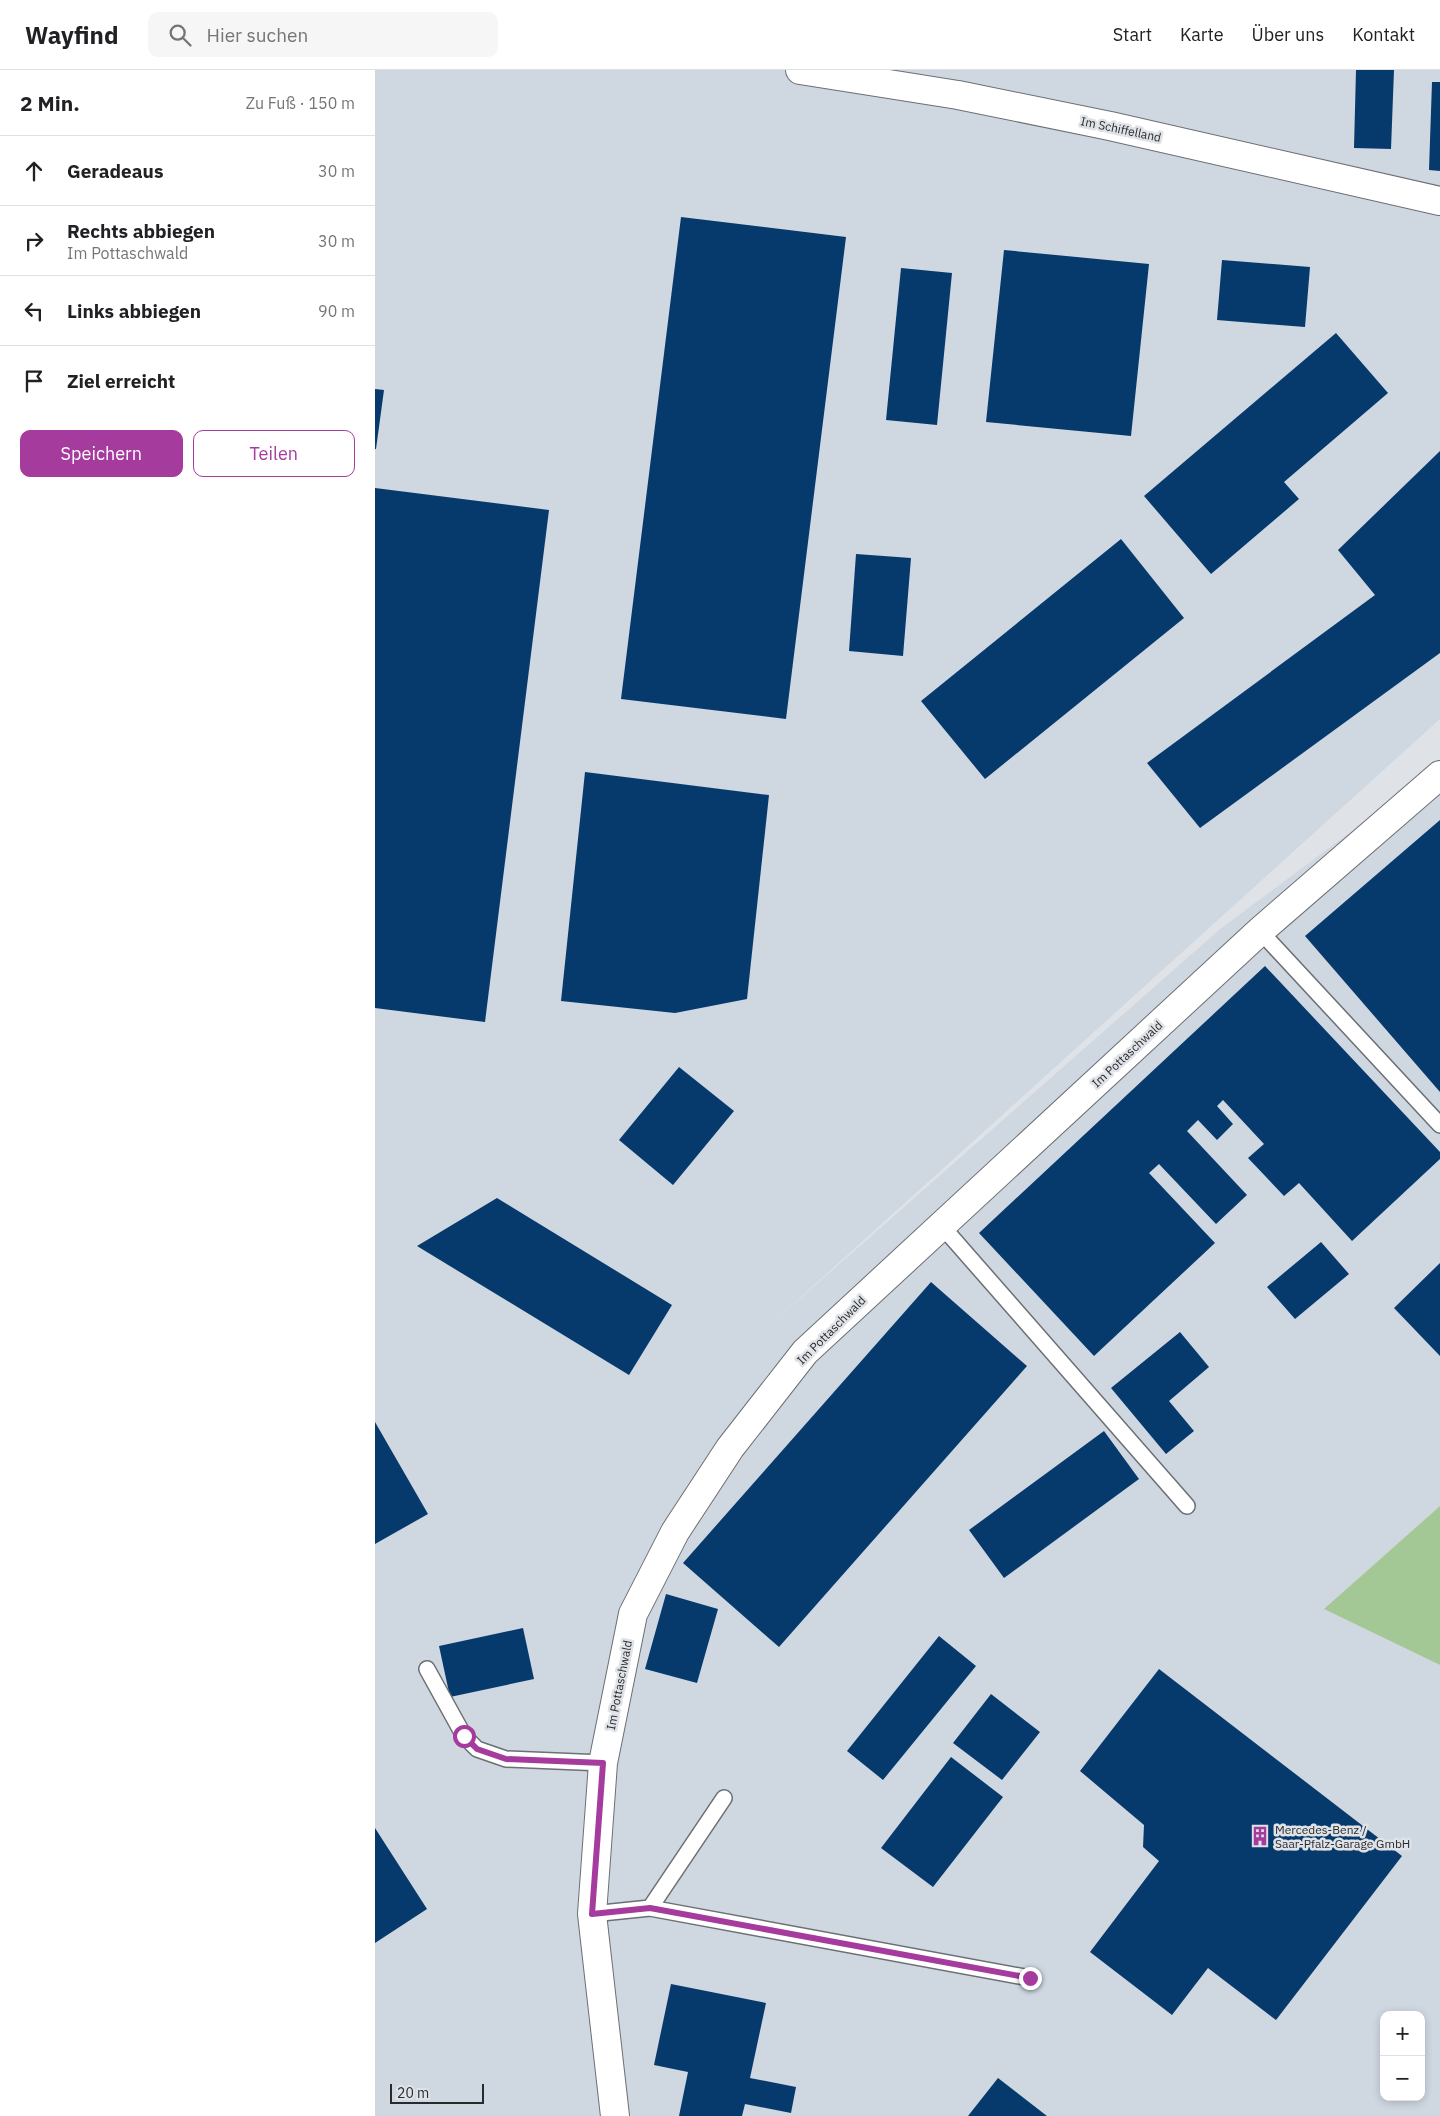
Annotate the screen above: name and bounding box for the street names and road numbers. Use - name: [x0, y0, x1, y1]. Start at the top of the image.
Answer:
- street label: Im Schiffelland: [1079, 113, 1163, 145]
- street label: Im Pottaschwald: [1089, 1017, 1165, 1091]
- street label: Im Pottaschwald: [794, 1293, 868, 1367]
- street label: Im Pottaschwald: [603, 1639, 635, 1731]

